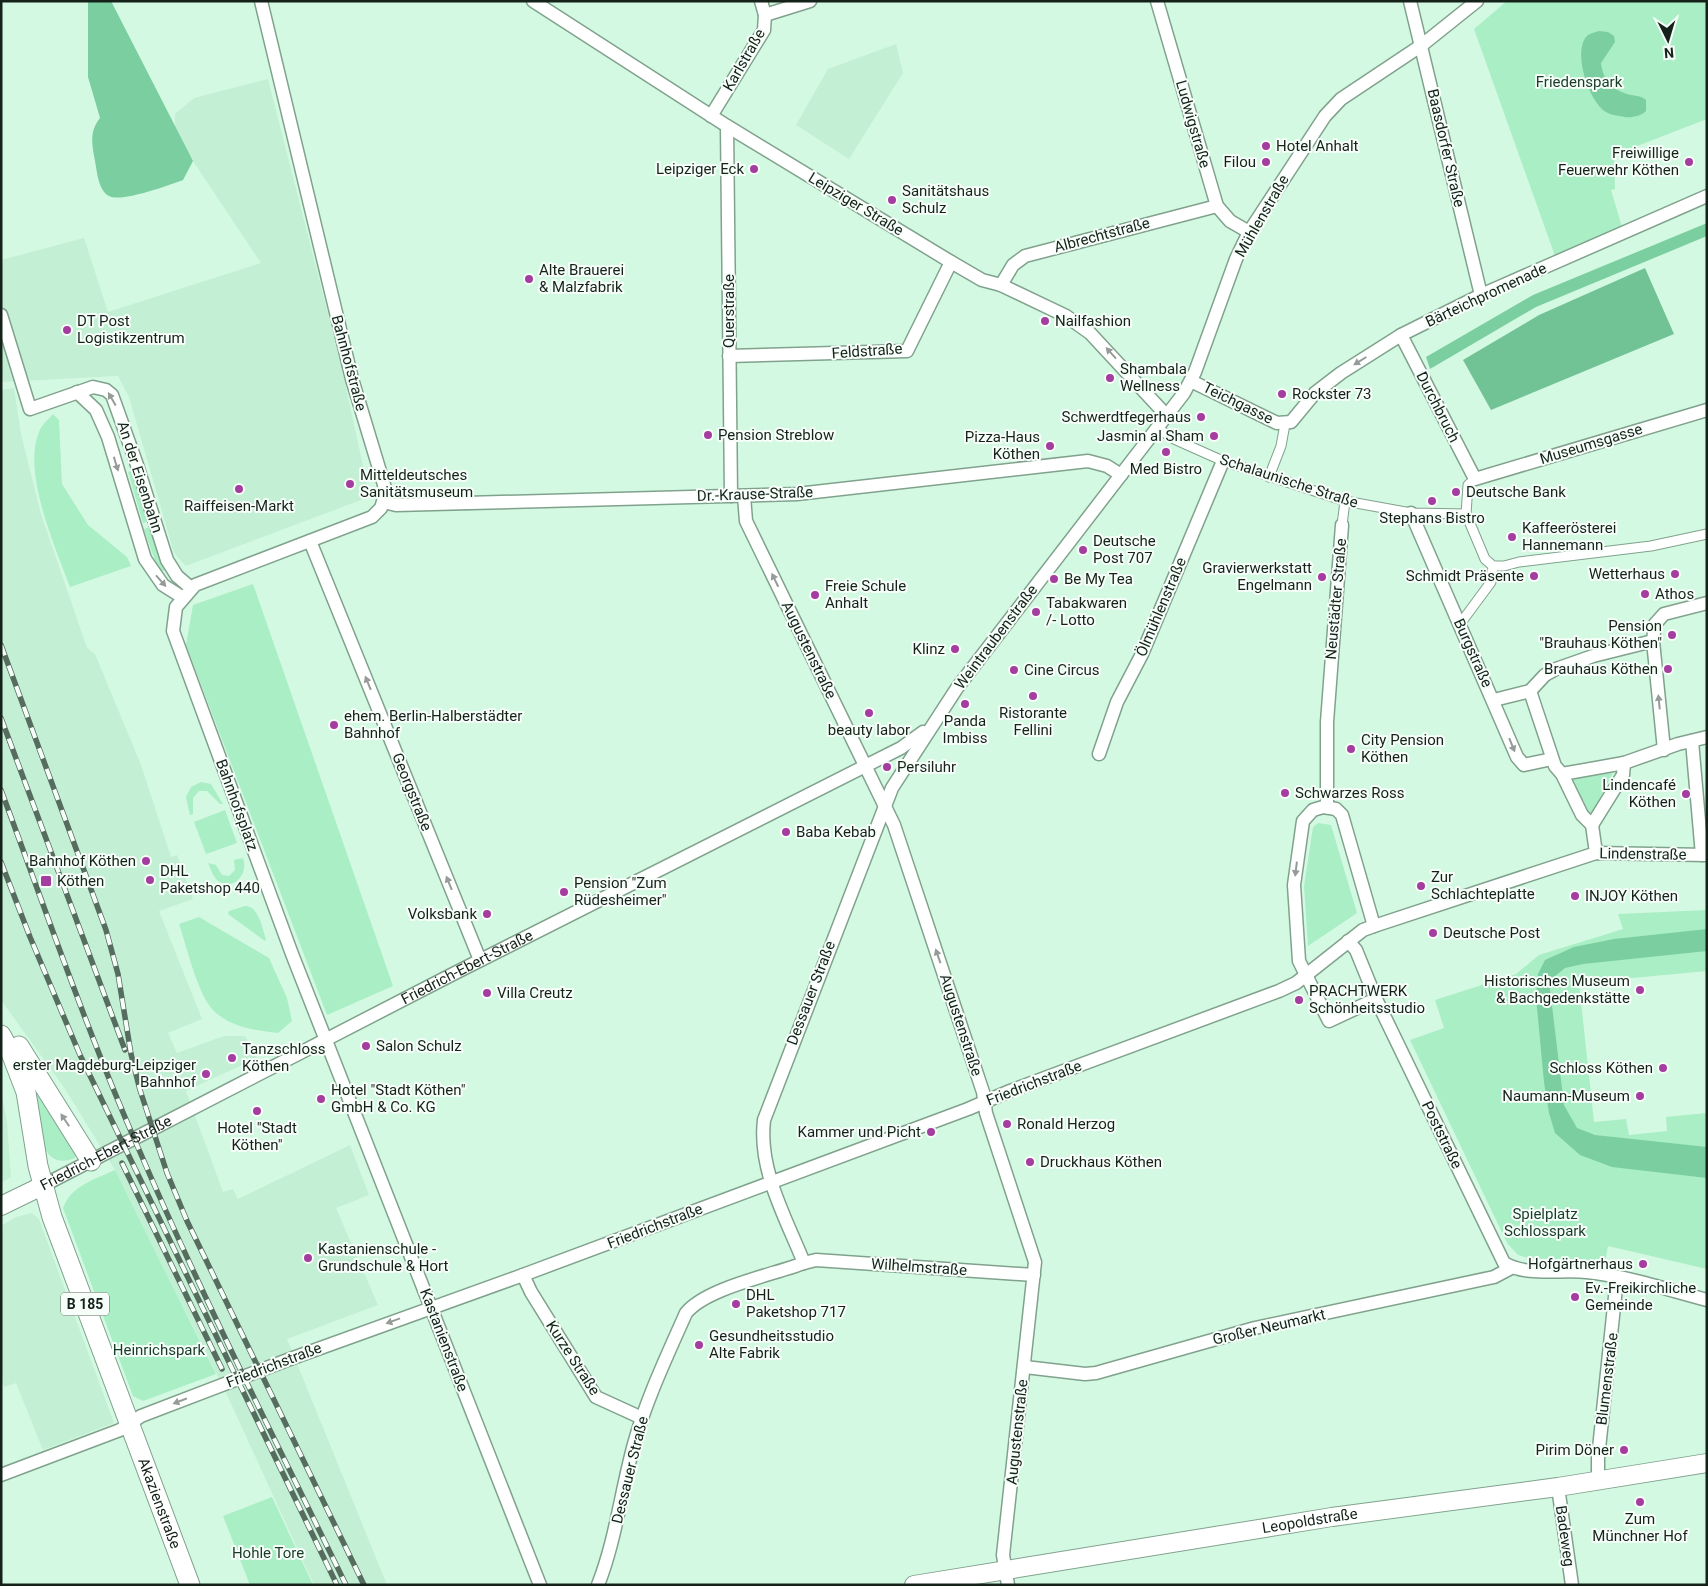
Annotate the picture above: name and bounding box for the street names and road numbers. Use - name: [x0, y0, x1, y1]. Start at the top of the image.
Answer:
- street label: Karlstraße: [719, 26, 769, 94]
- street label: Ludwigstraße: [1172, 78, 1214, 170]
- street label: Baasdorfer Straße: [1424, 87, 1468, 209]
- street label: Leipziger Straße: [805, 168, 907, 240]
- street label: Mühlenstraße: [1231, 172, 1293, 260]
- street label: Albrechtstraße: [1052, 214, 1152, 256]
- street label: Bärteichpromenade: [1423, 259, 1549, 331]
- street label: Querstraße: [720, 274, 738, 348]
- street label: Bahnhofstraße: [328, 313, 370, 413]
- street label: Feldstraße: [831, 340, 903, 362]
- street label: Durchbruch: [1412, 369, 1464, 445]
- street label: Teichgasse: [1200, 378, 1276, 428]
- street label: An der Eisenbahn: [113, 419, 167, 535]
- street label: Museumsgasse: [1538, 420, 1644, 468]
- street label: Schalaunische Straße: [1218, 450, 1360, 512]
- street label: Dr.-Krause-Straße: [697, 483, 813, 505]
- street label: Neustädter Straße: [1322, 538, 1350, 660]
- street label: Ölmühlenstraße: [1132, 555, 1190, 659]
- street label: Weintraubenstraße: [951, 581, 1041, 693]
- street label: Augustenstraße: [778, 598, 840, 702]
- street label: Burgstraße: [1450, 616, 1496, 690]
- street label: Georgstraße: [388, 750, 436, 834]
- street label: Bahnhofsplatz: [212, 757, 262, 853]
- street label: Lindenstraße: [1599, 844, 1687, 864]
- street label: Friedrich-Ebert-Straße: [398, 926, 536, 1008]
- street label: Dessauer Straße: [783, 938, 839, 1048]
- street label: Augustenstraße: [936, 972, 986, 1078]
- street label: Friedrichstraße: [984, 1057, 1084, 1109]
- street label: Poststraße: [1418, 1098, 1466, 1172]
- street label: Friedrich-Ebert-Straße: [37, 1112, 175, 1194]
- street label: Friedrichstraße: [605, 1200, 705, 1252]
- street label: Wilhelmstraße: [870, 1255, 968, 1279]
- street label: Kastanienstraße: [416, 1286, 472, 1394]
- road number: B 185: [61, 1292, 109, 1316]
- street label: Großer Neumarkt: [1211, 1305, 1327, 1349]
- street label: Kurze Straße: [542, 1317, 604, 1399]
- street label: Blumenstraße: [1592, 1332, 1622, 1426]
- street label: Friedrichstraße: [224, 1339, 324, 1391]
- street label: Augustenstraße: [1003, 1378, 1031, 1486]
- street label: Dessauer Straße: [608, 1414, 652, 1526]
- street label: Akazienstraße: [134, 1455, 185, 1551]
- street label: Badeweg: [1552, 1504, 1578, 1568]
- street label: Leopoldstraße: [1261, 1505, 1359, 1537]

